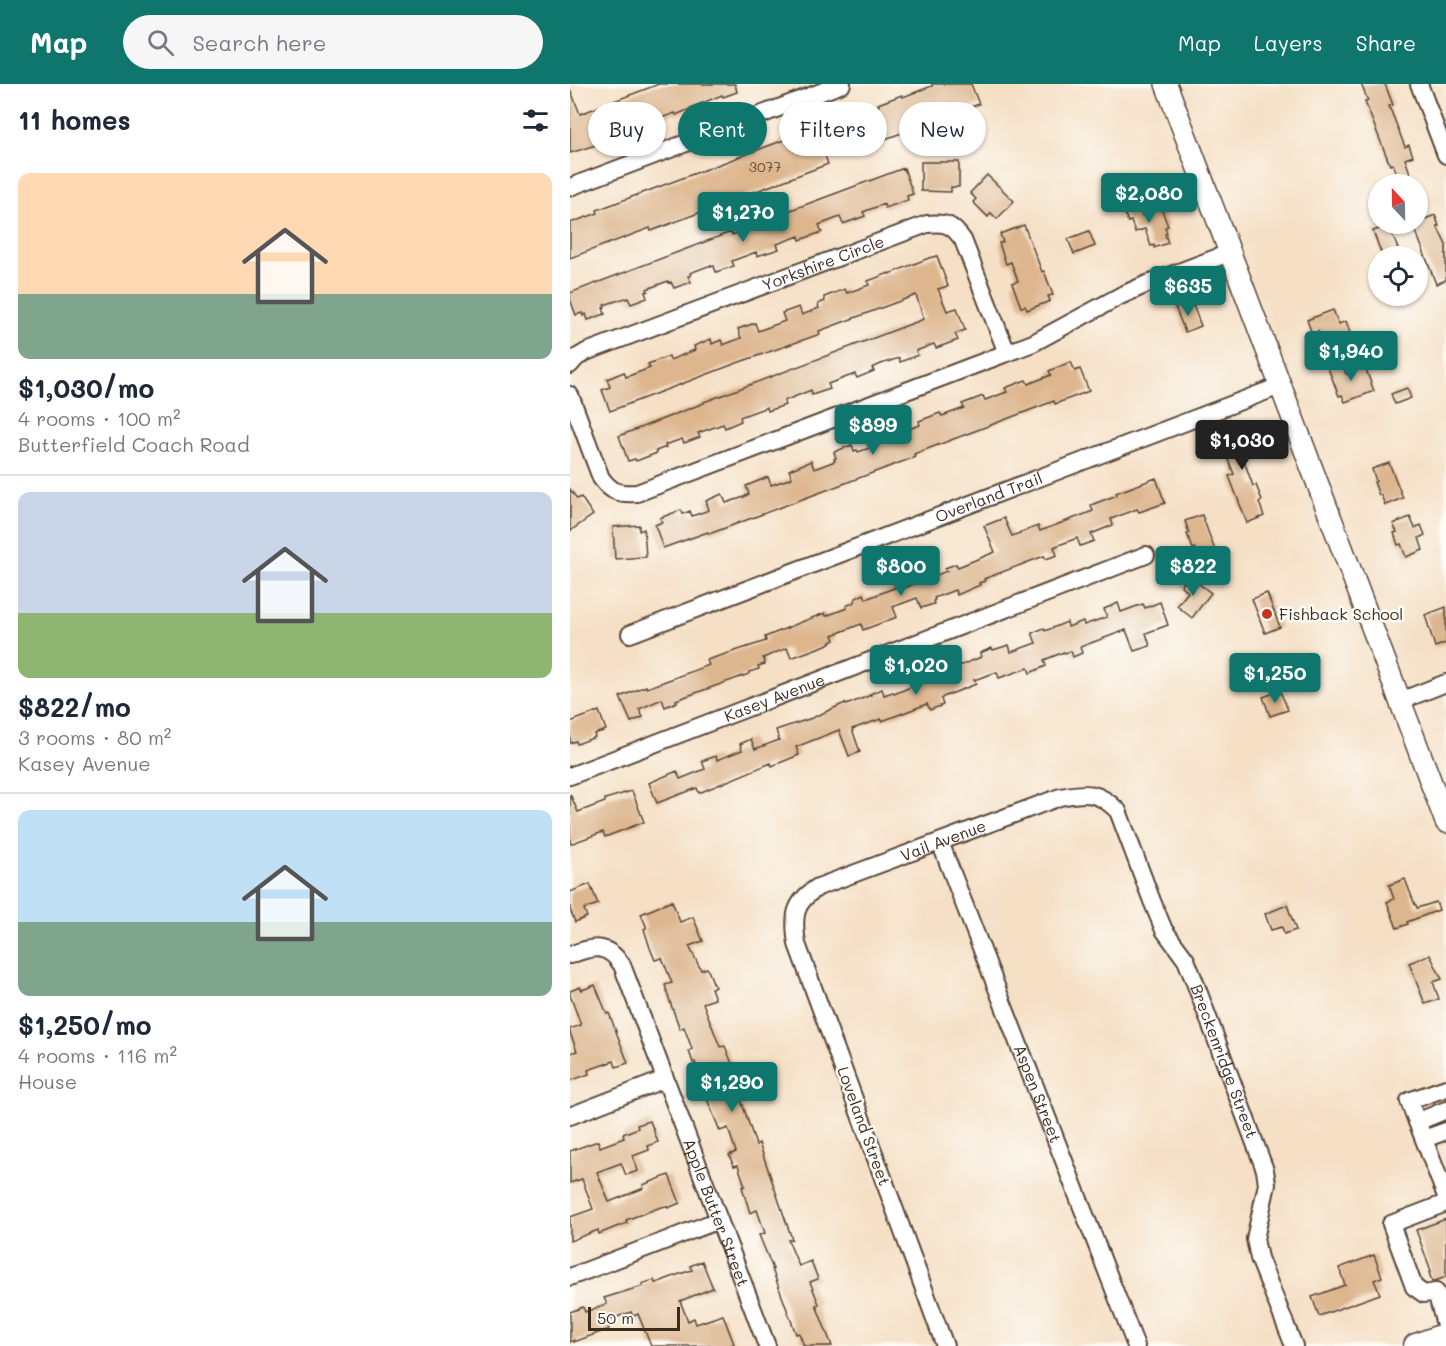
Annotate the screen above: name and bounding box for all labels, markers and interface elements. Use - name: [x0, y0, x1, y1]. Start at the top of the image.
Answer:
- search box: [123, 15, 543, 69]
- text: Map: [30, 24, 87, 60]
- icon: search: [144, 26, 177, 59]
- text: Search here: [192, 28, 326, 57]
- text: Map: [1178, 29, 1221, 56]
- text: Layers: [1254, 29, 1323, 56]
- text: Share: [1356, 29, 1416, 56]
- chip: Buy: [588, 102, 666, 156]
- chip: Rent: [678, 102, 767, 156]
- chip: Filters: [779, 102, 887, 156]
- chip: New: [899, 102, 986, 156]
- text: 11 homes: [18, 103, 131, 137]
- icon: filters: [519, 104, 552, 137]
- house number: 3077: [749, 157, 781, 176]
- pin: $2,080: [1100, 173, 1198, 224]
- north arrow: [1368, 174, 1428, 234]
- map controls: [1368, 174, 1428, 306]
- text: $2,080: [1115, 179, 1183, 205]
- pin: $1,270: [694, 192, 792, 243]
- text: $1,270: [712, 198, 774, 224]
- icon: home: [231, 212, 339, 320]
- street label: Yorkshire Circle: [759, 230, 887, 295]
- button: locate: [1368, 246, 1428, 306]
- pin: $635: [1152, 266, 1224, 317]
- text: $635: [1164, 272, 1212, 298]
- pin: $1,940: [1302, 331, 1400, 382]
- text: $1,940: [1319, 337, 1383, 363]
- text: $1,030/mo: [18, 371, 154, 405]
- text: 4 rooms · 100 m²: [18, 405, 181, 431]
- pin: $899: [837, 405, 909, 456]
- text: $899: [849, 411, 897, 437]
- pin: $1,030: [1193, 420, 1291, 471]
- text: $1,030: [1209, 426, 1275, 452]
- text: Butterfield Coach Road: [18, 431, 250, 457]
- street label: Overland Trail: [932, 467, 1045, 527]
- icon: home: [231, 531, 339, 639]
- pin: $800: [865, 546, 937, 597]
- pin: $822: [1157, 546, 1229, 597]
- text: $800: [876, 552, 926, 578]
- text: $822: [1169, 552, 1217, 578]
- place label: Fishback School: [1279, 603, 1403, 624]
- marker: Fishback School: [1260, 607, 1274, 621]
- pin: $1,020: [867, 645, 965, 696]
- text: $1,020: [884, 651, 948, 677]
- pin: $1,250: [1226, 653, 1324, 704]
- text: $1,250: [1243, 659, 1307, 685]
- street label: Kasey Avenue: [721, 668, 828, 726]
- text: $822/mo: [18, 690, 131, 724]
- text: 3 rooms · 80 m²: [18, 724, 171, 750]
- text: Kasey Avenue: [18, 750, 151, 776]
- street label: Vail Avenue: [897, 814, 989, 865]
- icon: home: [231, 849, 339, 957]
- street label: Breckenridge Street: [1186, 981, 1263, 1141]
- text: $1,250/mo: [18, 1008, 152, 1042]
- street label: Aspen Street: [1010, 1041, 1067, 1146]
- text: 4 rooms · 116 m²: [18, 1042, 177, 1068]
- pin: $1,290: [683, 1062, 781, 1113]
- street label: Loveland Street: [833, 1063, 896, 1188]
- text: House: [18, 1068, 77, 1094]
- text: $1,290: [700, 1068, 764, 1094]
- street label: Apple Butter Street: [679, 1135, 754, 1289]
- scale bar: [588, 1304, 680, 1332]
- text: 50 m: [597, 1307, 634, 1328]

